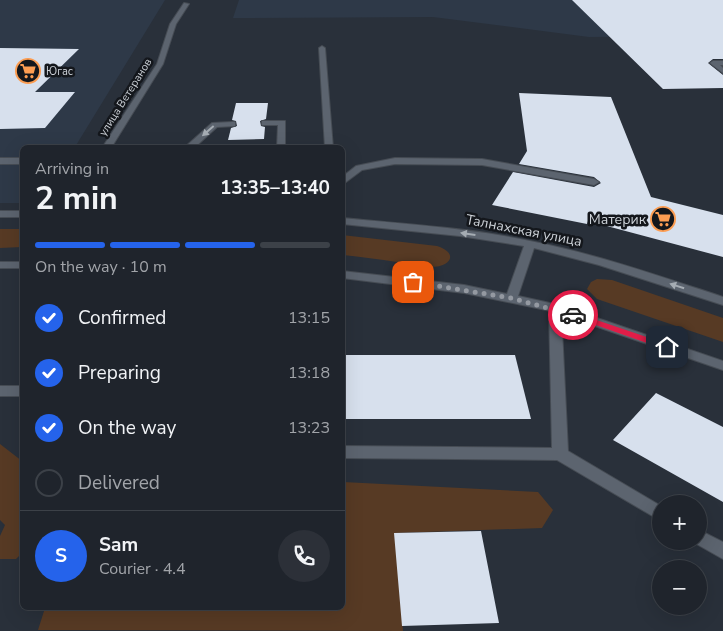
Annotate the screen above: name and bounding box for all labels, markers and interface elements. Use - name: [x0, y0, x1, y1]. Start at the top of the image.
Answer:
- street label: улица Ветеранов: [96, 56, 155, 139]
- supermarket icon: Югас: [15, 58, 41, 84]
- place label: Югас: [46, 64, 73, 79]
- one-way arrow: [201, 125, 214, 136]
- text: Arriving in: [35, 158, 109, 180]
- text: 13:35–13:40: [220, 175, 330, 201]
- text: 2 min: [35, 177, 118, 220]
- supermarket icon: Материк: [650, 206, 676, 232]
- street label: Талнахская улица: [464, 210, 584, 251]
- place label: Материк: [589, 210, 647, 229]
- one-way arrow: [460, 230, 476, 238]
- text: On the way · 10 m: [35, 256, 167, 278]
- pin: [392, 261, 434, 303]
- icon: bag: [399, 268, 427, 296]
- one-way arrow: [669, 281, 684, 289]
- courier: [548, 290, 598, 340]
- icon: car: [559, 301, 587, 329]
- icon: check: [35, 304, 63, 332]
- text: Confirmed: [78, 305, 166, 331]
- text: 13:15: [288, 307, 330, 329]
- pin: [646, 326, 688, 368]
- icon: home: [653, 333, 681, 361]
- icon: check: [35, 359, 63, 387]
- text: Preparing: [78, 360, 161, 386]
- text: 13:18: [288, 362, 330, 384]
- icon: check: [35, 414, 63, 442]
- text: On the way: [78, 415, 176, 441]
- text: 13:23: [288, 417, 330, 439]
- text: Delivered: [78, 470, 160, 496]
- map controls: [652, 495, 707, 615]
- button: +: [652, 495, 707, 550]
- button: phone: [278, 530, 330, 582]
- text: Sam: [99, 532, 138, 558]
- text: S: [55, 543, 67, 569]
- text: Courier · 4.4: [99, 558, 185, 580]
- button: −: [652, 560, 707, 615]

